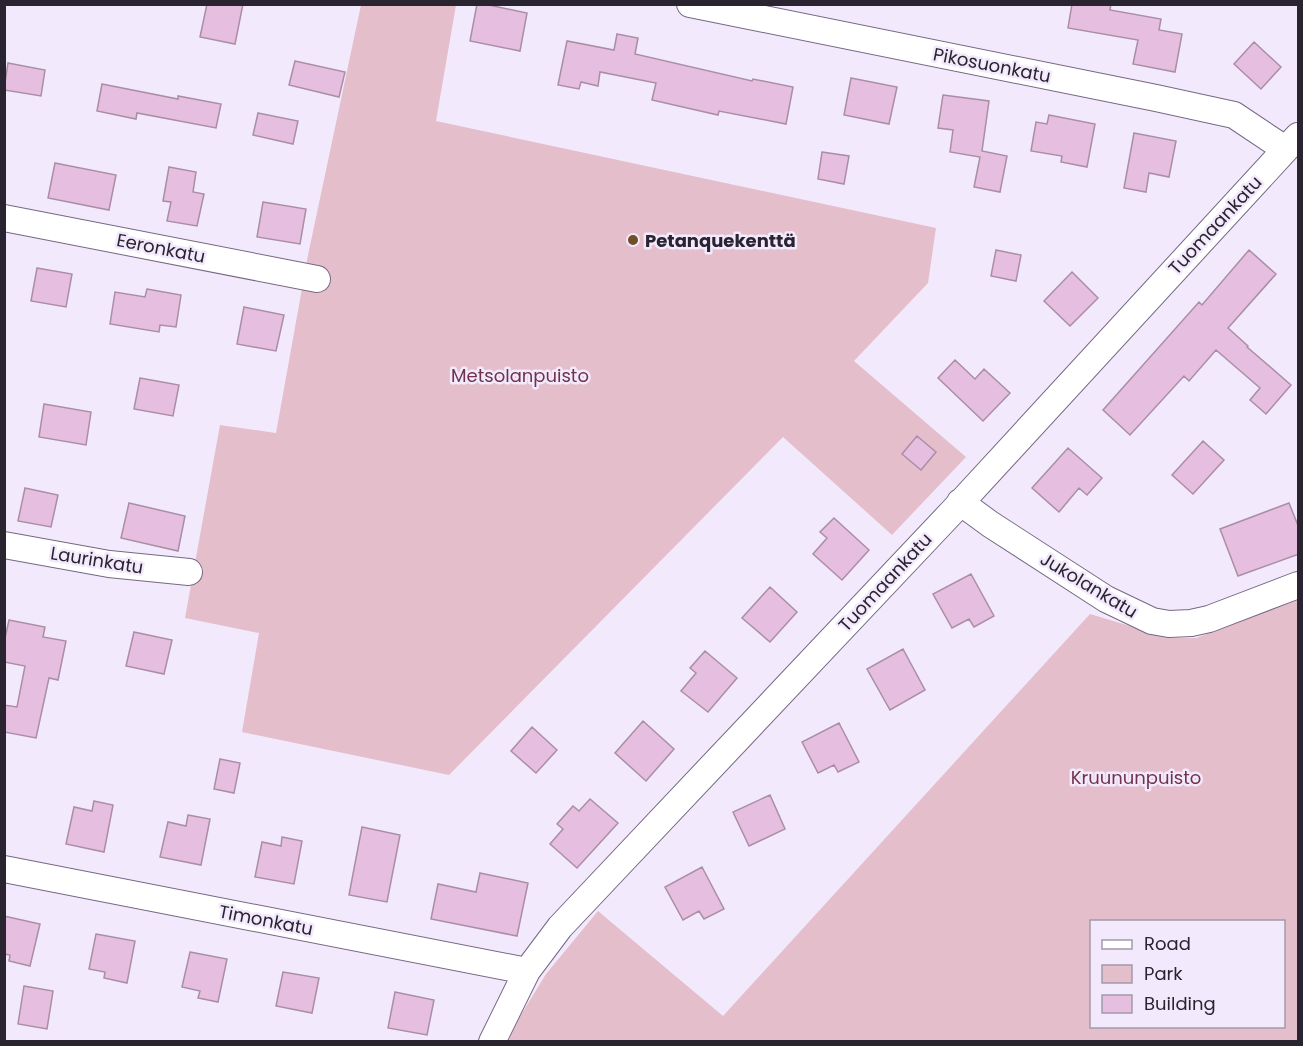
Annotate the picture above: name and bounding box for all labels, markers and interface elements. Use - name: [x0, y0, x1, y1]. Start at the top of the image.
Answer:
- street label: Pikosuonkatu: [931, 41, 1053, 89]
- street label: Tuomaankatu: [1163, 170, 1267, 280]
- street label: Eeronkatu: [115, 227, 207, 269]
- place label: Petanquekenttä: [645, 228, 796, 253]
- marker: Petanquekenttä: [626, 233, 640, 247]
- park label: Metsolanpuisto: [451, 363, 589, 388]
- street label: Tuomaankatu: [833, 527, 937, 637]
- street label: Laurinkatu: [49, 540, 145, 580]
- street label: Jukolankatu: [1036, 546, 1142, 624]
- park label: Kruununpuisto: [1071, 765, 1201, 790]
- street label: Timonkatu: [217, 899, 315, 941]
- legend: [1090, 920, 1285, 1028]
- text: Road: [1144, 931, 1191, 956]
- text: Park: [1144, 961, 1183, 986]
- text: Building: [1144, 991, 1216, 1016]

